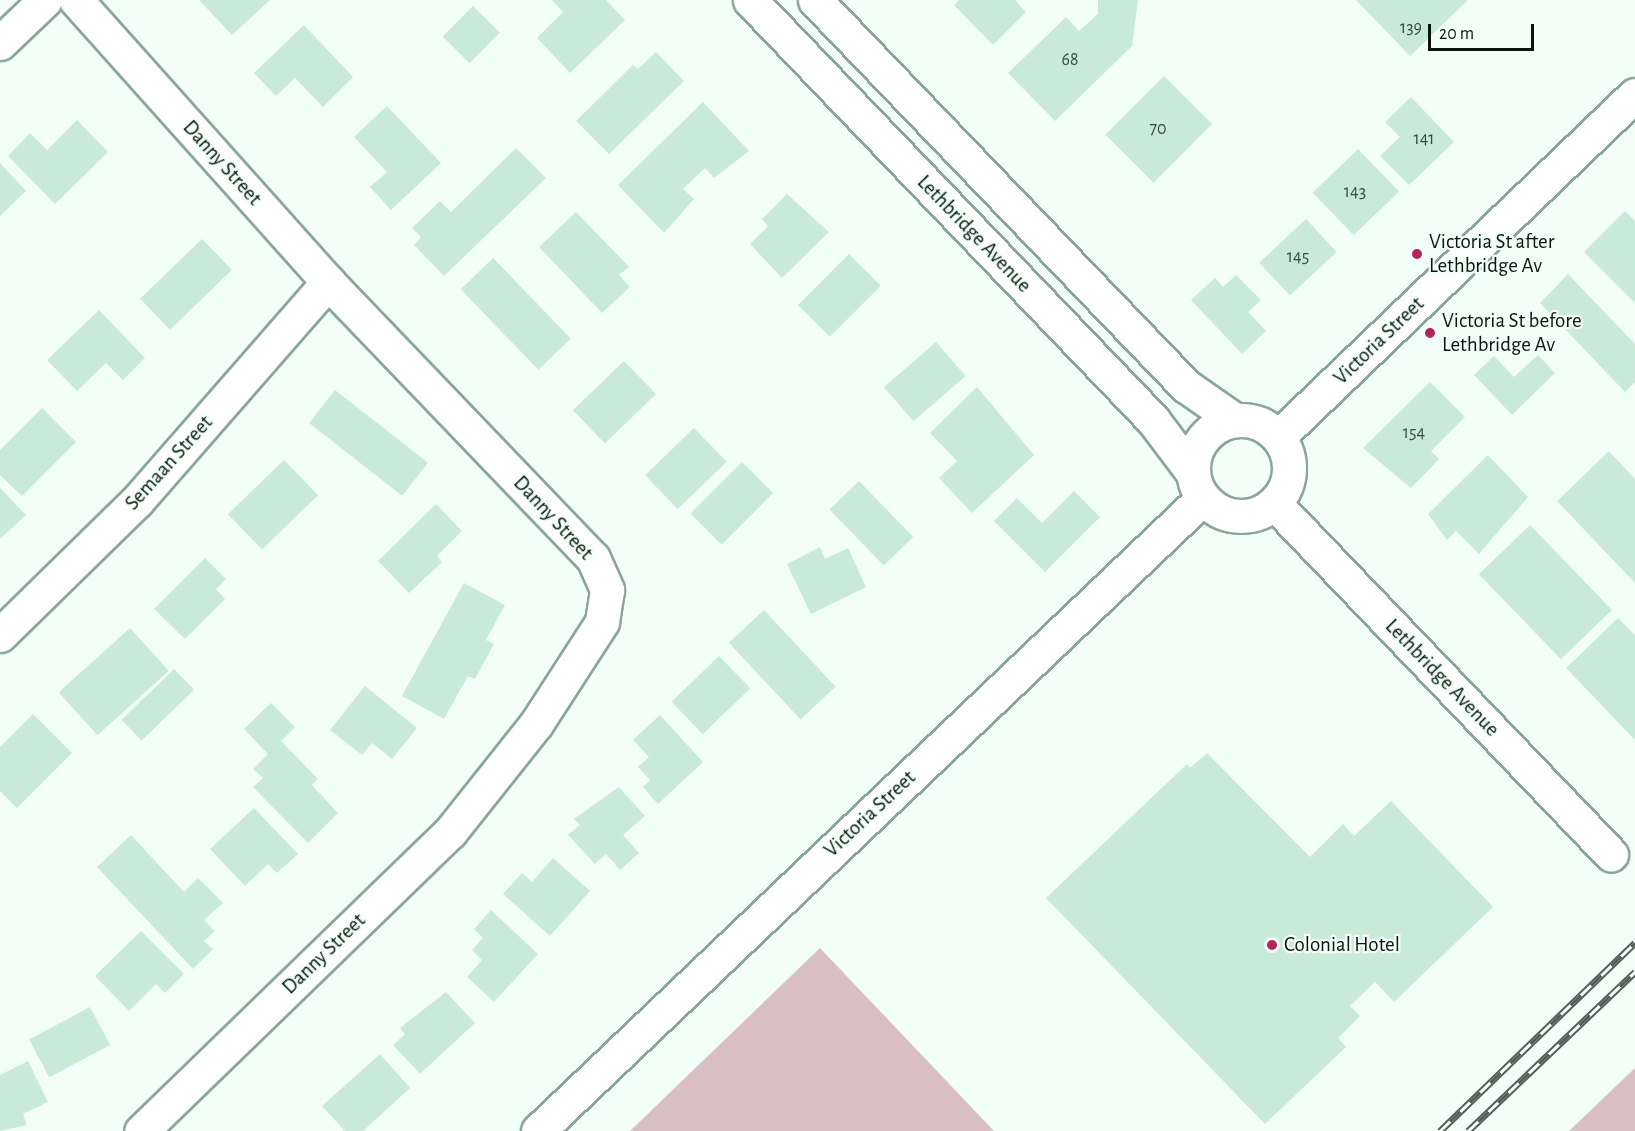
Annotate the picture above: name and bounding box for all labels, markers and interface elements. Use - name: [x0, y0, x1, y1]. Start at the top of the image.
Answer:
- scale bar: [1431, 12, 1538, 50]
- house number: 139: [1400, 17, 1422, 39]
- text: 20 m: [1439, 25, 1474, 43]
- house number: 68: [1062, 49, 1078, 71]
- street label: Danny Street: [177, 115, 267, 211]
- house number: 70: [1149, 118, 1167, 140]
- house number: 141: [1413, 128, 1435, 150]
- street label: Lethbridge Avenue: [912, 170, 1036, 298]
- house number: 143: [1344, 181, 1366, 203]
- place label: Victoria St after Lethbridge Av: [1429, 229, 1555, 279]
- house number: 145: [1287, 246, 1309, 268]
- marker: Victoria St after Lethbridge Av: [1410, 247, 1424, 261]
- street label: Victoria Street: [1329, 292, 1429, 390]
- place label: Victoria St before Lethbridge Av: [1442, 308, 1582, 358]
- marker: Victoria St before Lethbridge Av: [1423, 326, 1437, 340]
- street label: Semaan Street: [120, 410, 218, 516]
- house number: 154: [1403, 422, 1425, 444]
- street label: Danny Street: [508, 471, 598, 565]
- street label: Lethbridge Avenue: [1380, 614, 1504, 742]
- street label: Victoria Street: [819, 765, 921, 863]
- street label: Danny Street: [277, 908, 371, 1000]
- place label: Colonial Hotel: [1284, 932, 1400, 958]
- marker: Colonial Hotel: [1265, 938, 1279, 952]

